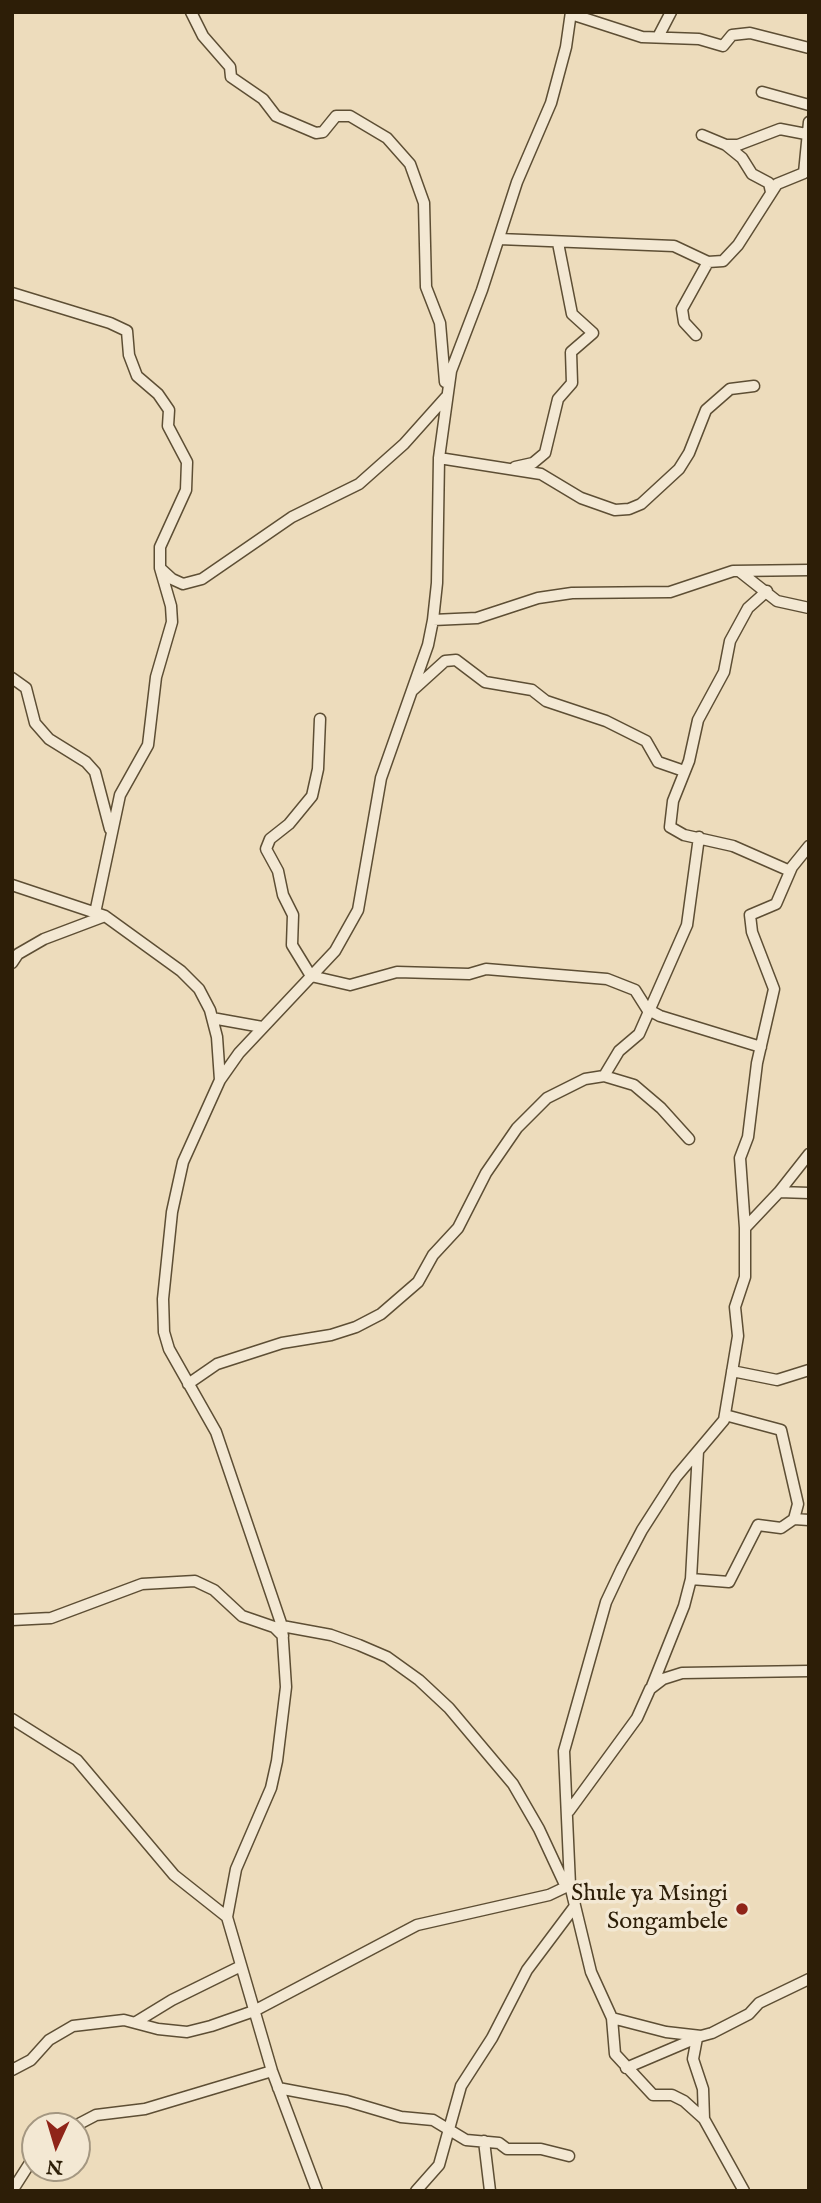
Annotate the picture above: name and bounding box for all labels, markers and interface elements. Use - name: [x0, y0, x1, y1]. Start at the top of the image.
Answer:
- place label: Shule ya Msingi Songambele: [571, 1881, 728, 1937]
- marker: Shule ya Msingi Songambele: [734, 1901, 750, 1917]
- north arrow: [21, 2112, 91, 2182]
- text: N: [46, 2153, 64, 2178]

